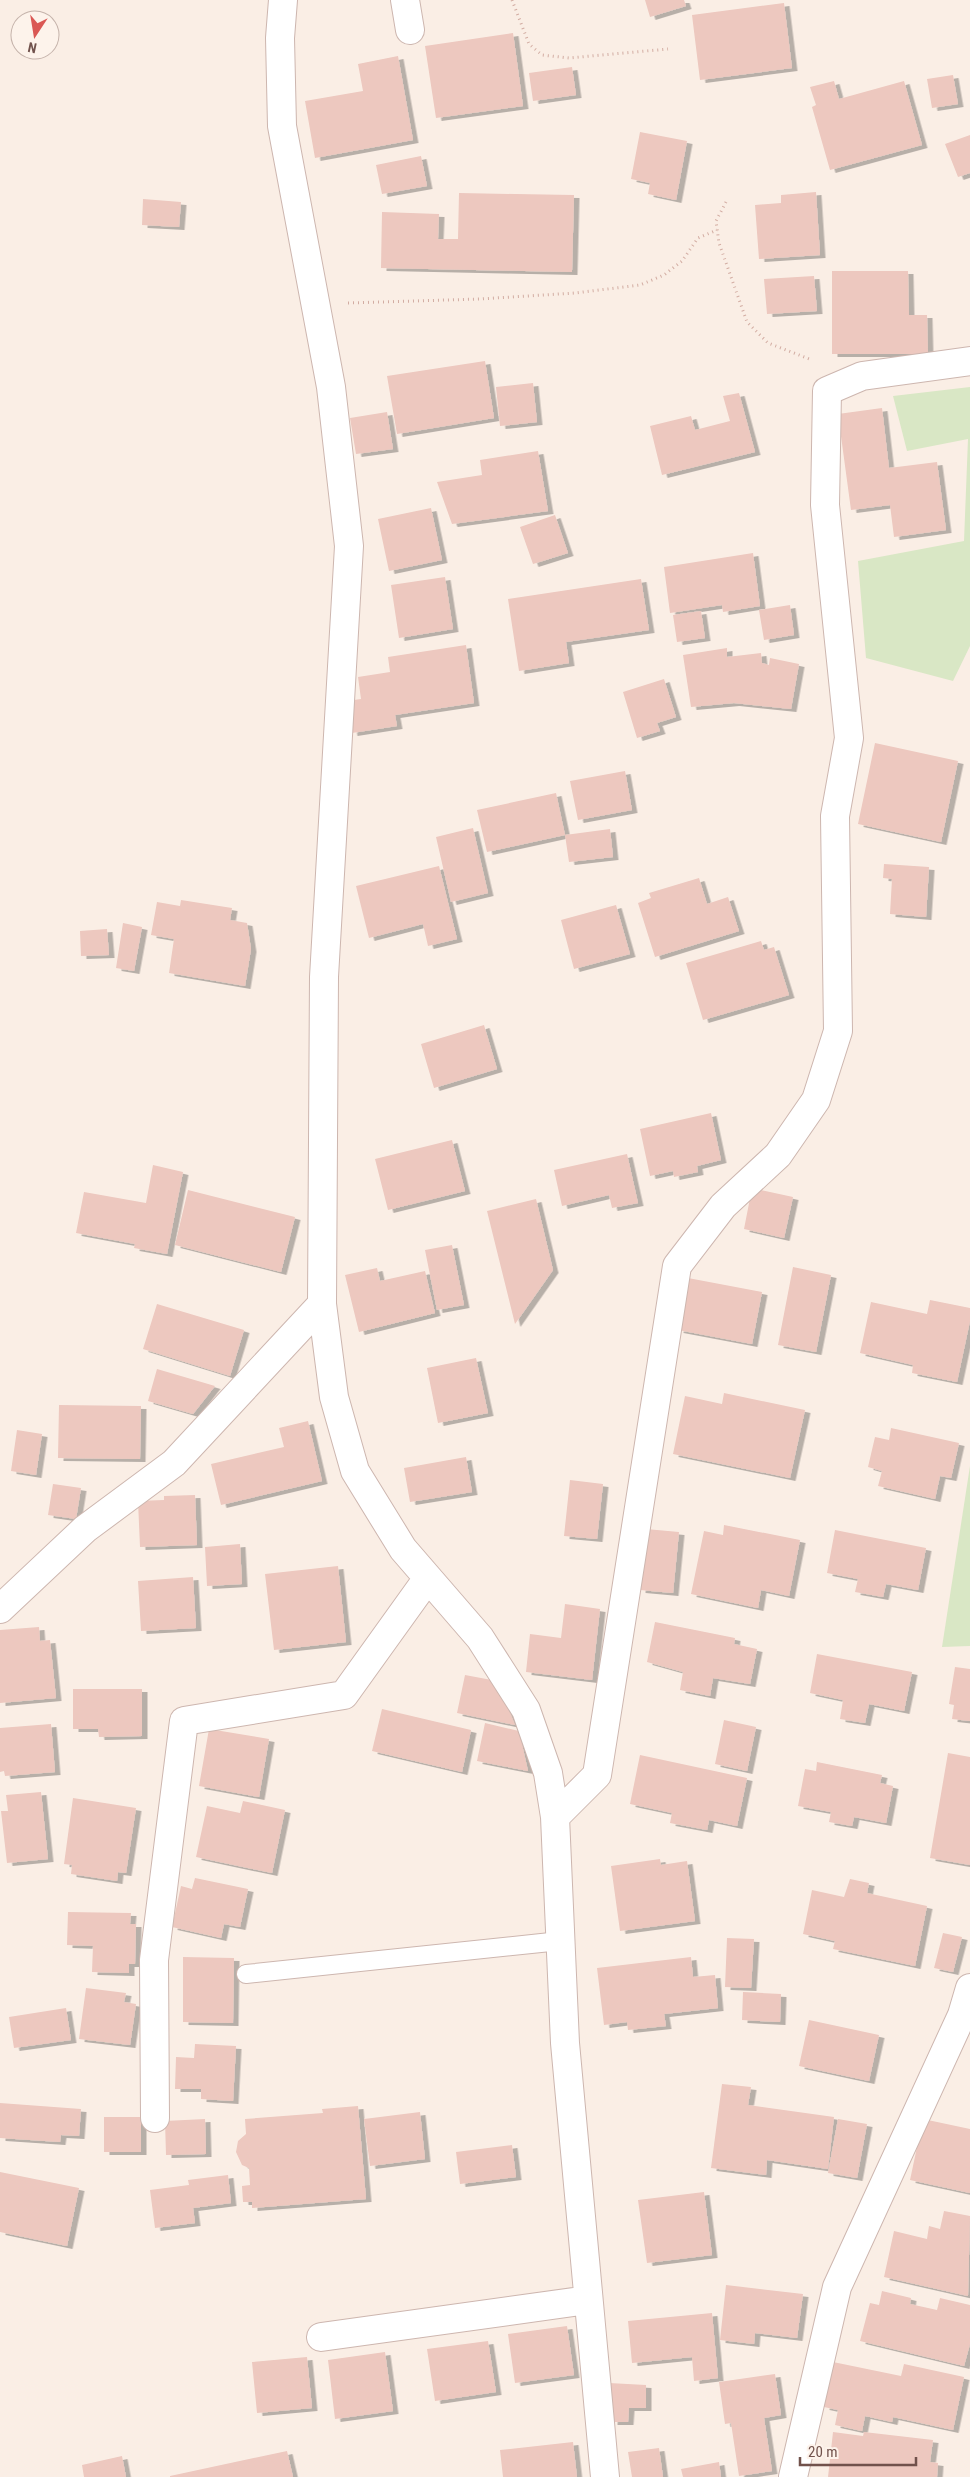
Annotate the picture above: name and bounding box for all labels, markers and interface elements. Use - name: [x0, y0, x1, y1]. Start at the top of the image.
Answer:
- north arrow: [10, 10, 60, 60]
- text: N: [26, 39, 38, 56]
- scale bar: [800, 2434, 916, 2466]
- text: 20 m: [808, 2443, 838, 2461]

